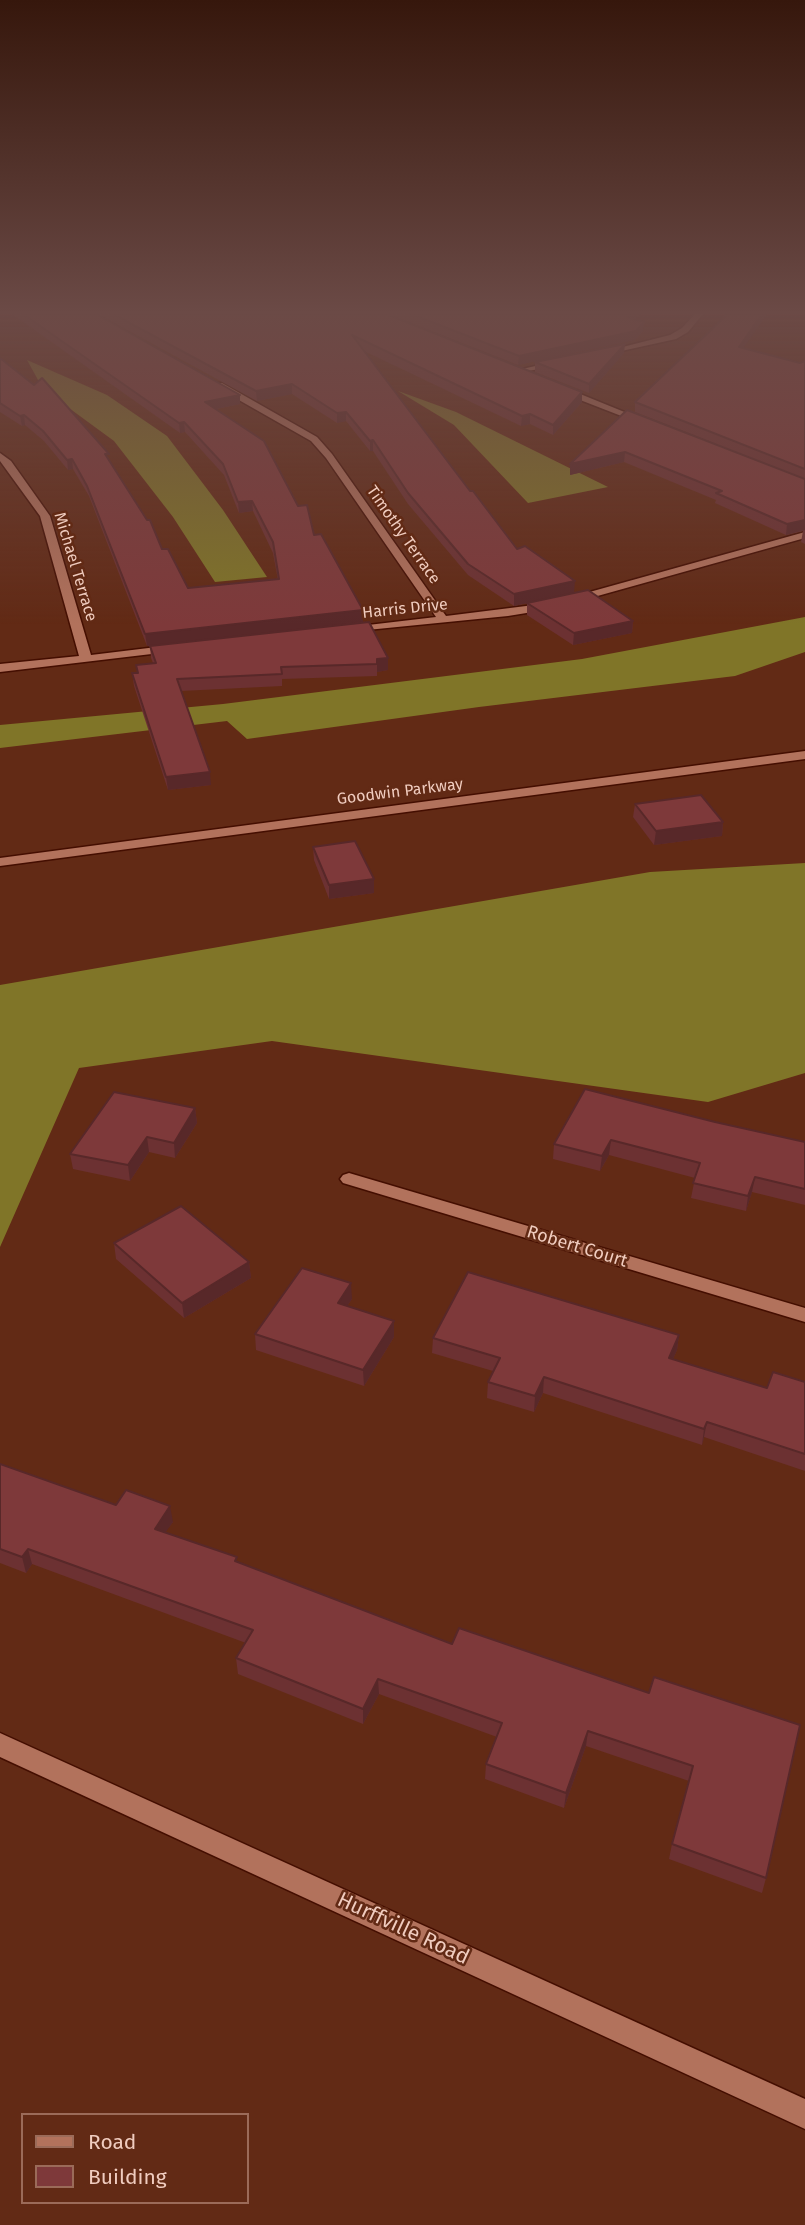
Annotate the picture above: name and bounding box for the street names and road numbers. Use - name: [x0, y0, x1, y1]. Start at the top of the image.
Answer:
- street label: Timothy Terrace: [362, 482, 444, 588]
- street label: Michael Terrace: [49, 510, 101, 624]
- street label: Harris Drive: [361, 595, 449, 623]
- street label: Goodwin Parkway: [336, 775, 464, 809]
- street label: Robert Court: [524, 1221, 630, 1273]
- street label: Hurffville Road: [333, 1887, 473, 1971]

